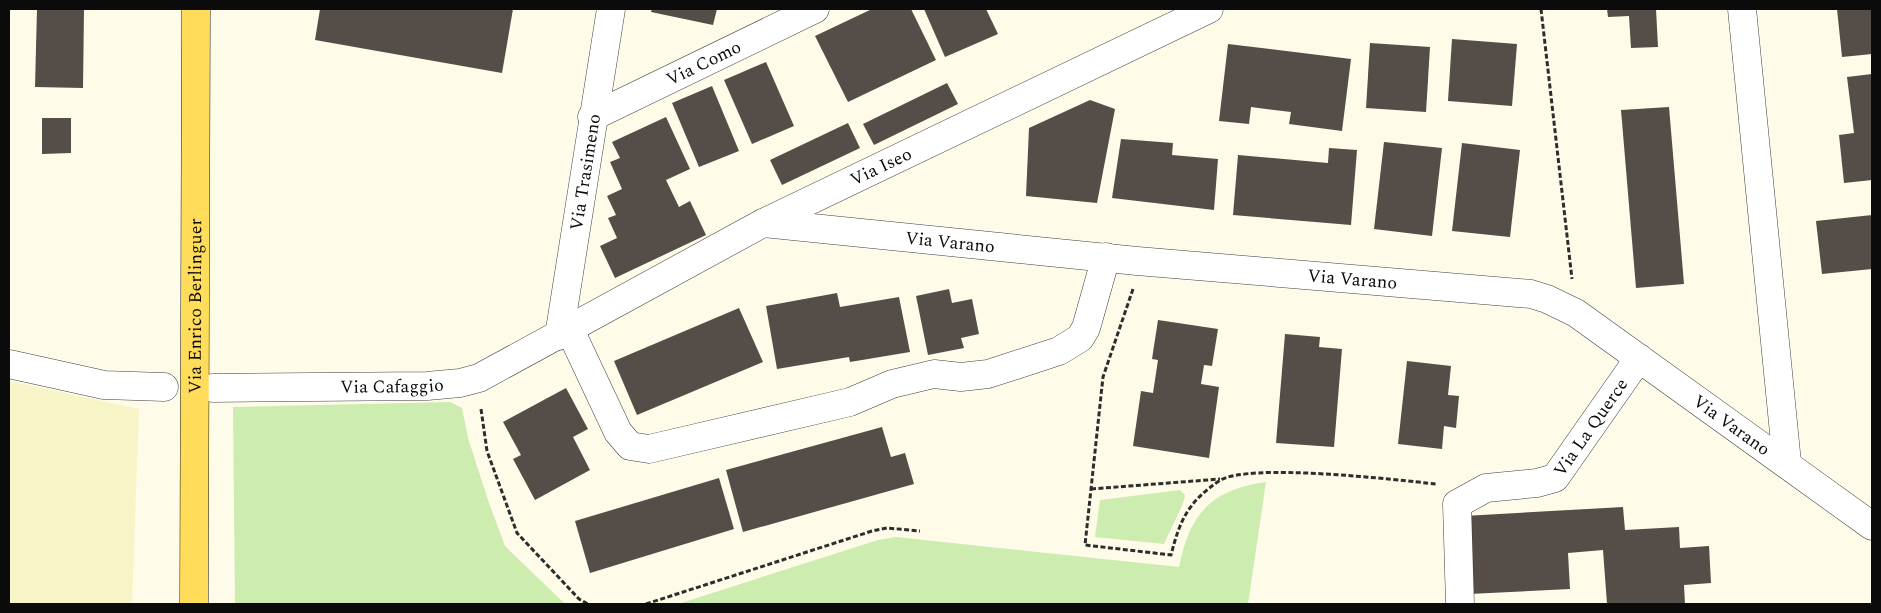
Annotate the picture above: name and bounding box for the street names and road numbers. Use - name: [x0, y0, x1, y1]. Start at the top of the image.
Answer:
- street label: Via Como: [662, 34, 746, 93]
- street label: Via Trasimeno: [563, 112, 608, 232]
- street label: Via Iseo: [846, 141, 916, 193]
- street label: Via Enrico Berlinguer: [182, 218, 209, 394]
- street label: Via Varano: [904, 225, 996, 260]
- street label: Via Varano: [1306, 262, 1398, 297]
- street label: Via Cafaggio: [340, 372, 445, 401]
- street label: Via La Querce: [1547, 373, 1635, 482]
- street label: Via Varano: [1687, 388, 1776, 463]

